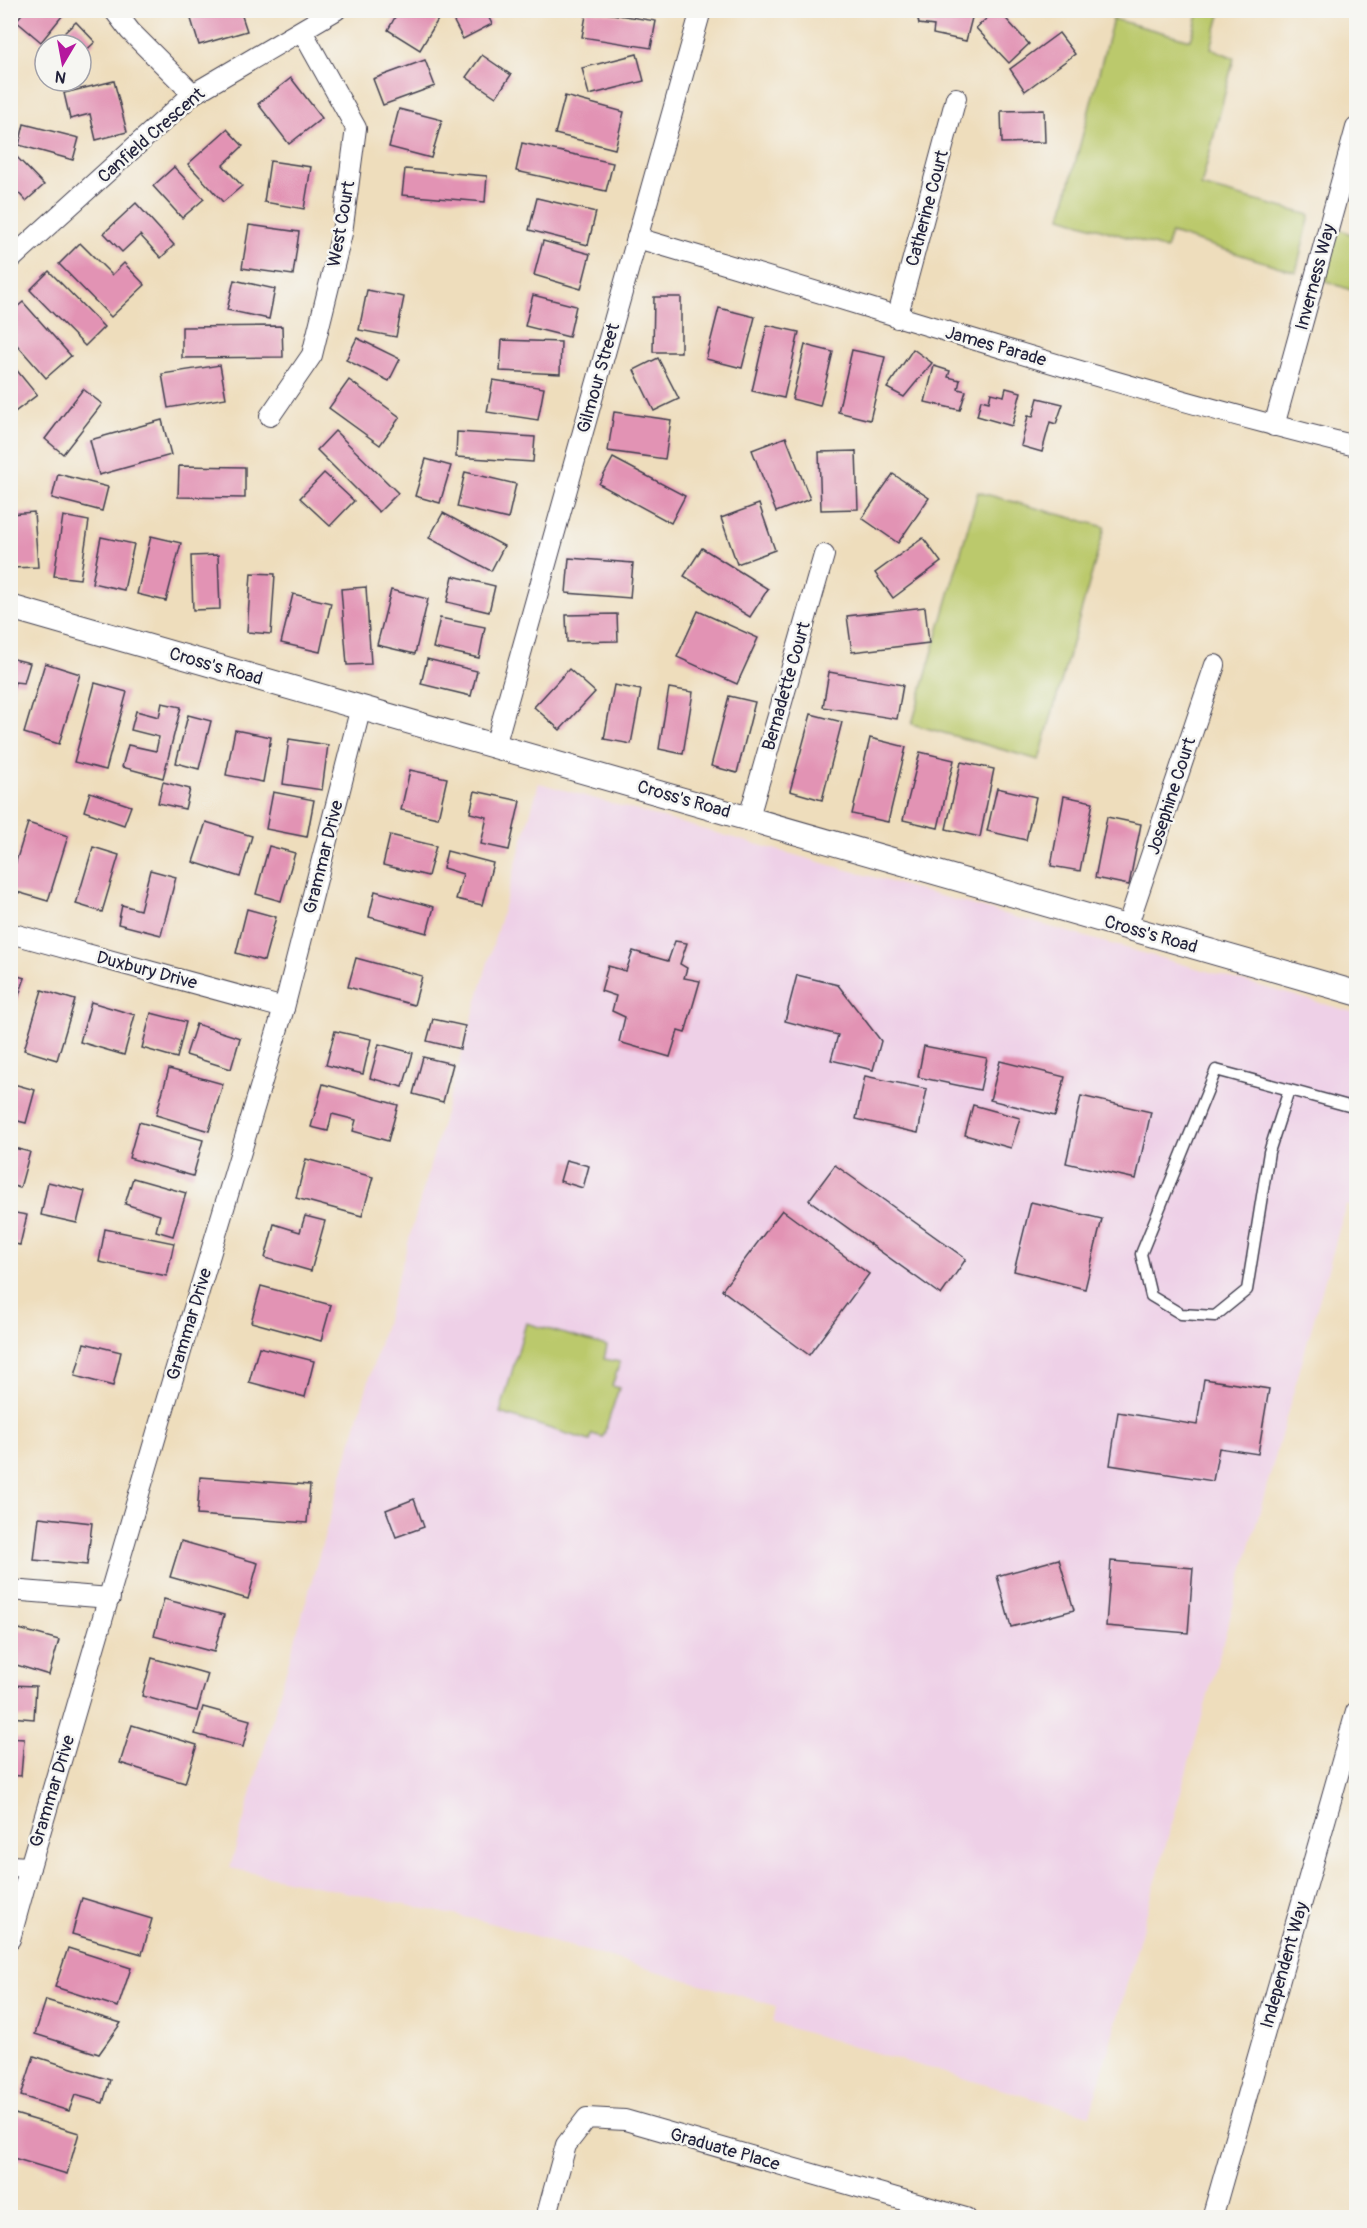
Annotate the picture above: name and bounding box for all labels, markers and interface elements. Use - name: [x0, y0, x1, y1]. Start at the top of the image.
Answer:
- north arrow: [33, 33, 93, 93]
- text: N: [53, 66, 68, 88]
- street label: Canfield Crescent: [93, 82, 210, 188]
- street label: Catherine Court: [901, 147, 954, 269]
- street label: West Court: [323, 179, 360, 269]
- street label: Inverness Way: [1290, 221, 1341, 333]
- street label: Gilmour Street: [572, 320, 625, 436]
- street label: James Parade: [943, 321, 1049, 372]
- street label: Bernadette Court: [757, 618, 816, 753]
- street label: Cross's Road: [167, 642, 265, 691]
- street label: Josephine Court: [1142, 734, 1201, 858]
- street label: Cross's Road: [635, 775, 733, 824]
- street label: Grammar Drive: [298, 798, 349, 916]
- street label: Cross's Road: [1102, 910, 1200, 959]
- street label: Duxbury Drive: [94, 946, 200, 995]
- street label: Grammar Drive: [162, 1265, 217, 1383]
- street label: Grammar Drive: [25, 1732, 80, 1850]
- street label: Independent Way: [1255, 1899, 1314, 2031]
- street label: Graduate Place: [667, 2123, 782, 2176]

